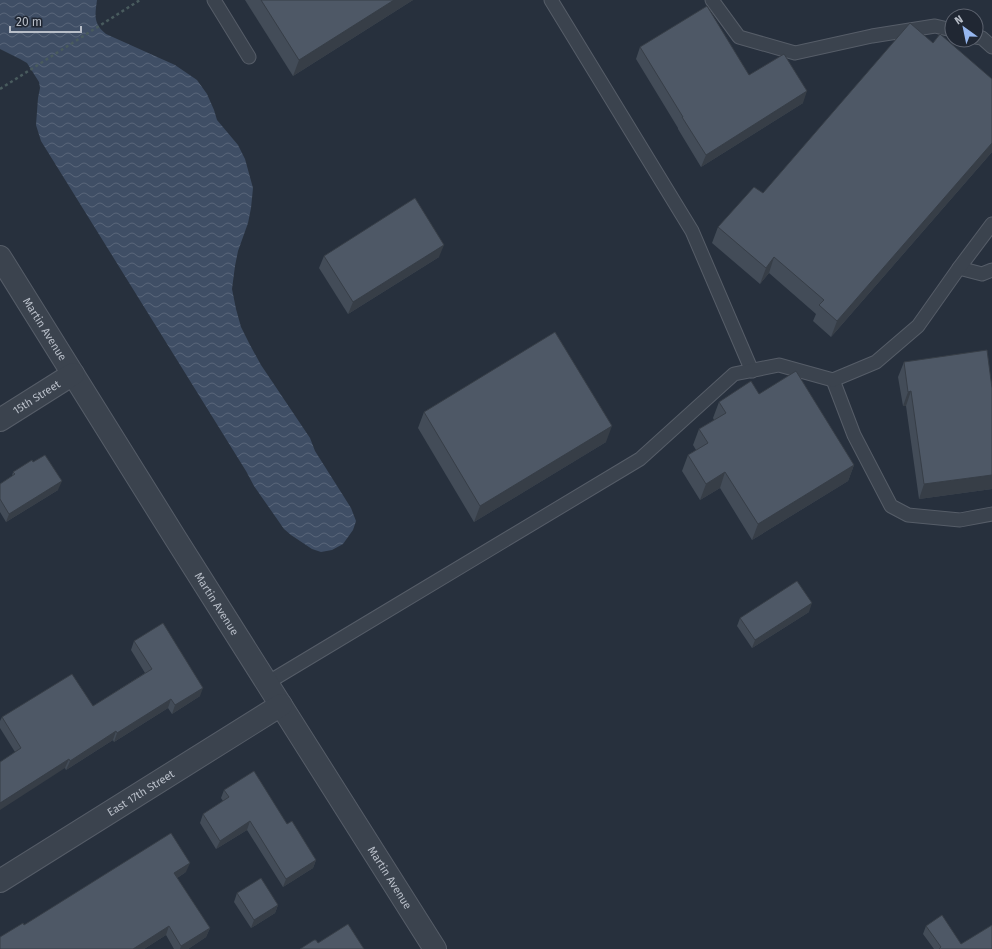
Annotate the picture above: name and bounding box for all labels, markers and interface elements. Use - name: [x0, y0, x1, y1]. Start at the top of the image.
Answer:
- scale bar: [10, 8, 81, 34]
- north arrow: [944, 8, 984, 48]
- text: N: [952, 13, 965, 27]
- text: 20 m: [16, 15, 42, 29]
- street label: Martin Avenue: [20, 295, 69, 363]
- street label: 15th Street: [10, 377, 62, 417]
- street label: Martin Avenue: [192, 570, 242, 638]
- street label: East 17th Street: [105, 767, 177, 819]
- street label: Martin Avenue: [365, 844, 415, 912]

